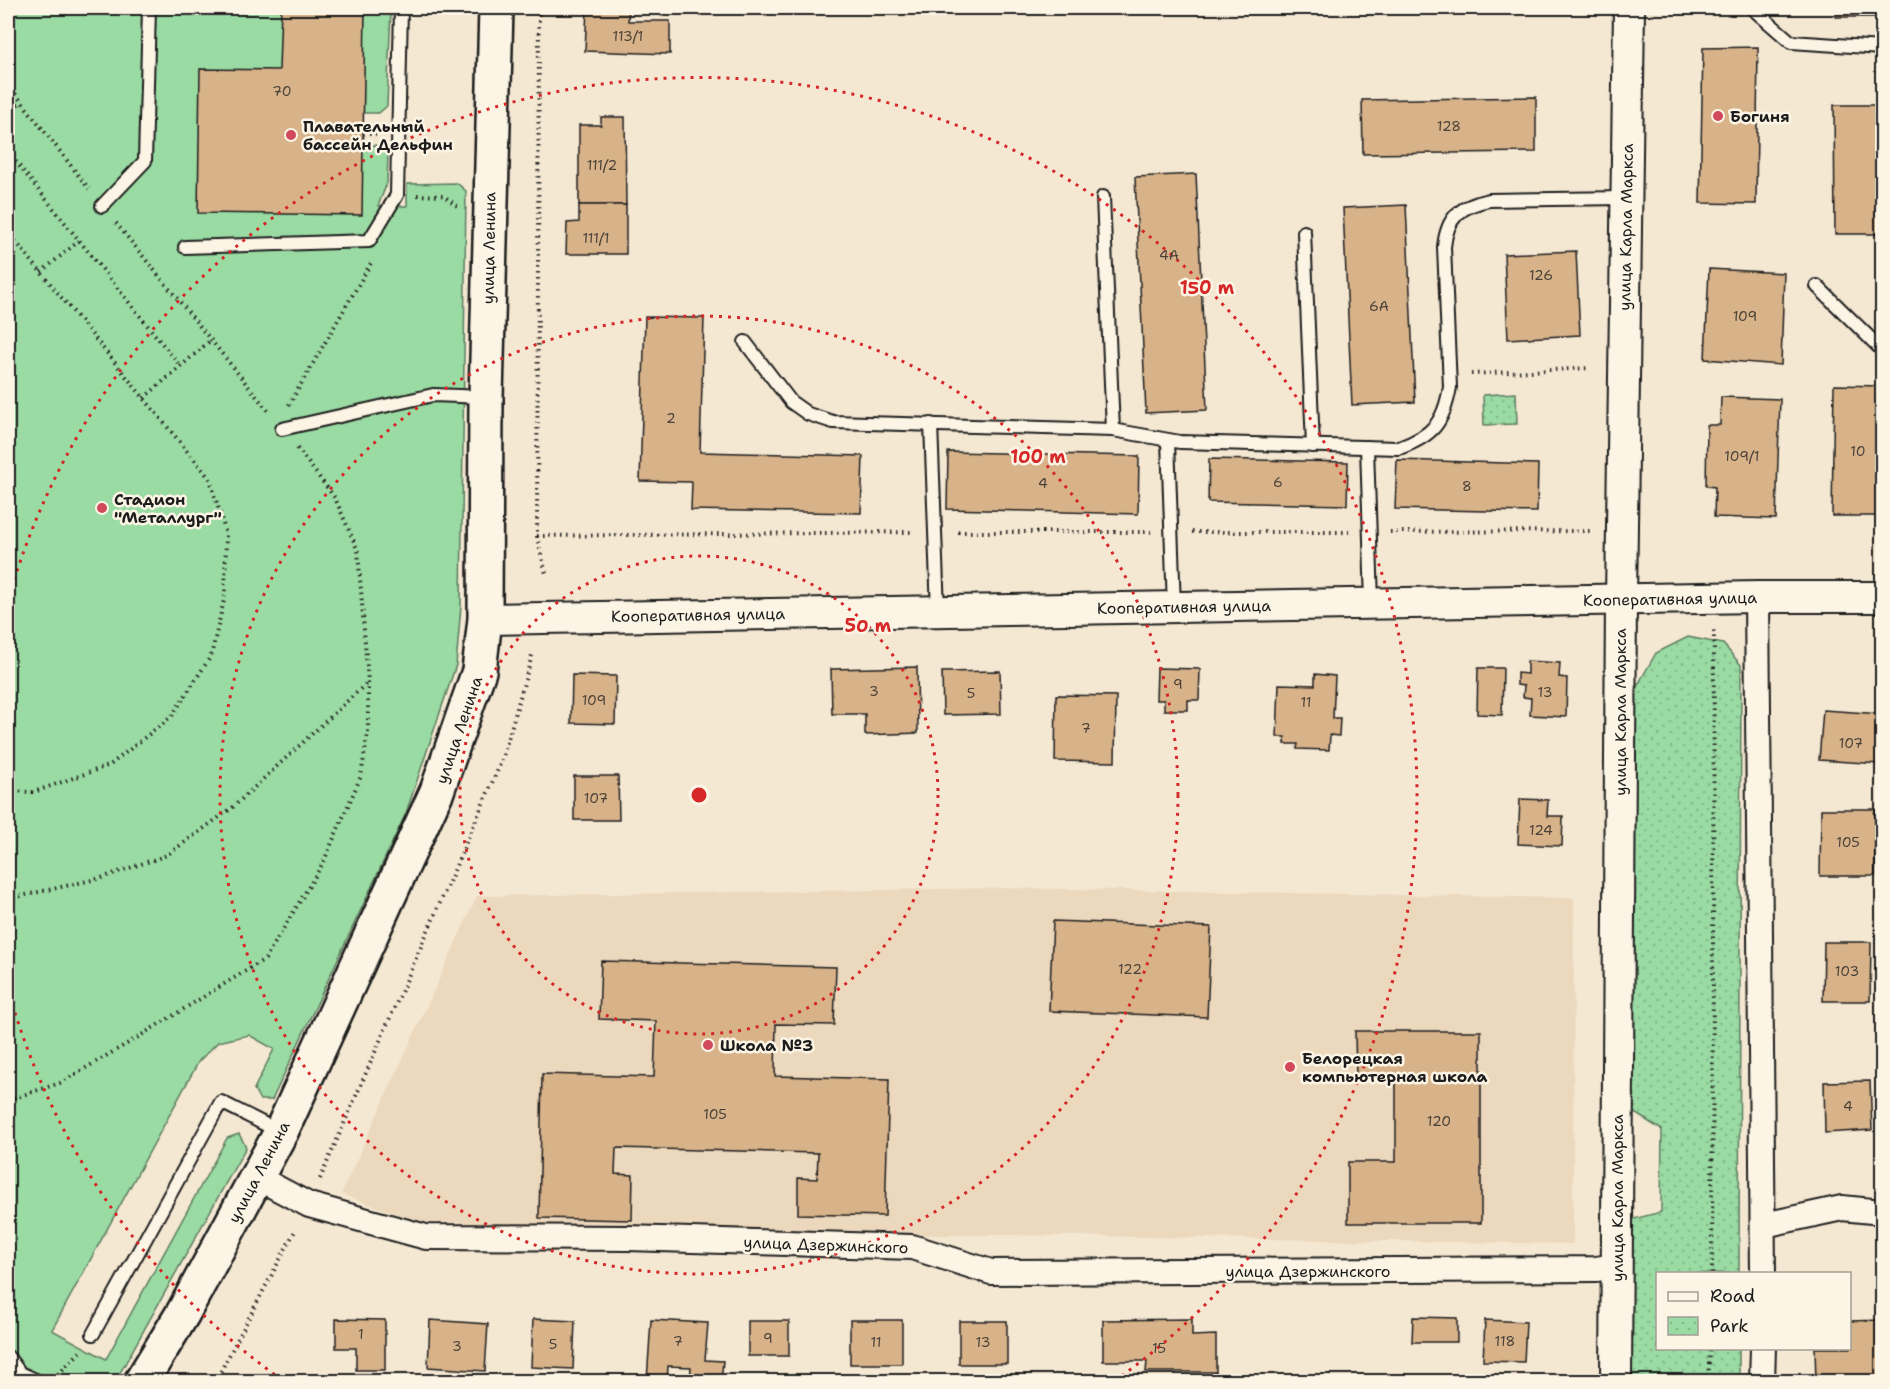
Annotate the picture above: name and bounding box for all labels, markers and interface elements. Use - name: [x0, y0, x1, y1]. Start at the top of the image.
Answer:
- house number: 113/1: [613, 27, 643, 45]
- house number: 70: [272, 82, 292, 100]
- place label: Богиня: [1730, 106, 1790, 127]
- marker: Богиня: [1711, 109, 1725, 123]
- place label: Плавательный бассейн Дельфин: [303, 116, 453, 155]
- house number: 128: [1437, 117, 1461, 135]
- marker: Плавательный бассейн Дельфин: [284, 128, 298, 142]
- street label: улица Карла Маркса: [1614, 143, 1638, 311]
- house number: 111/2: [587, 156, 617, 174]
- street label: улица Ленина: [478, 192, 500, 304]
- house number: 111/1: [582, 229, 610, 247]
- house number: 4А: [1159, 246, 1179, 264]
- house number: 126: [1529, 266, 1553, 284]
- text: 150 m: [1180, 276, 1235, 300]
- house number: 6А: [1369, 297, 1389, 315]
- house number: 109: [1733, 307, 1757, 325]
- house number: 2: [666, 409, 676, 427]
- house number: 10: [1850, 442, 1866, 460]
- text: 100 m: [1010, 445, 1066, 469]
- house number: 109/1: [1724, 447, 1760, 465]
- house number: 6: [1273, 473, 1283, 491]
- house number: 4: [1038, 474, 1048, 492]
- house number: 8: [1462, 477, 1472, 495]
- place label: Стадион "Металлург": [114, 489, 222, 528]
- marker: Стадион "Металлург": [95, 501, 109, 515]
- street label: Кооперативная улица: [1583, 587, 1757, 611]
- street label: Кооперативная улица: [1097, 595, 1271, 619]
- street label: Кооперативная улица: [611, 603, 785, 627]
- text: 50 m: [845, 614, 892, 638]
- street label: улица Карла Маркса: [1610, 628, 1631, 796]
- street label: улица Ленина: [431, 673, 487, 787]
- house number: 9: [1173, 675, 1183, 693]
- house number: 3: [869, 682, 879, 700]
- house number: 13: [1538, 683, 1552, 701]
- house number: 5: [967, 684, 975, 702]
- house number: 109: [582, 691, 606, 709]
- house number: 11: [1300, 693, 1312, 711]
- house number: 7: [1081, 719, 1091, 737]
- house number: 107: [1839, 734, 1863, 752]
- centre of rings: [689, 785, 709, 805]
- house number: 107: [584, 789, 608, 807]
- house number: 124: [1529, 821, 1553, 839]
- house number: 105: [1836, 833, 1860, 851]
- house number: 122: [1118, 960, 1142, 978]
- house number: 103: [1835, 962, 1859, 980]
- place label: Школа №3: [720, 1035, 813, 1056]
- marker: Школа №3: [701, 1038, 715, 1052]
- place label: Белорецкая компьютерная школа: [1302, 1048, 1488, 1087]
- marker: Белорецкая компьютерная школа: [1283, 1060, 1297, 1074]
- house number: 4: [1843, 1097, 1853, 1115]
- house number: 105: [703, 1105, 727, 1123]
- house number: 120: [1427, 1112, 1451, 1130]
- street label: улица Карла Маркса: [1607, 1114, 1628, 1282]
- street label: улица Ленина: [223, 1117, 295, 1227]
- street label: улица Дзержинского: [743, 1232, 909, 1258]
- street label: улица Дзержинского: [1225, 1261, 1391, 1282]
- legend: [1656, 1272, 1851, 1350]
- text: Road: [1710, 1284, 1755, 1308]
- text: Park: [1710, 1314, 1749, 1338]
- house number: 1: [358, 1325, 364, 1343]
- house number: 9: [763, 1329, 773, 1347]
- house number: 7: [673, 1332, 683, 1350]
- house number: 118: [1495, 1332, 1515, 1350]
- house number: 11: [870, 1333, 882, 1351]
- house number: 13: [976, 1333, 990, 1351]
- house number: 5: [549, 1335, 557, 1353]
- house number: 3: [452, 1337, 462, 1355]
- house number: 15: [1152, 1339, 1166, 1357]

